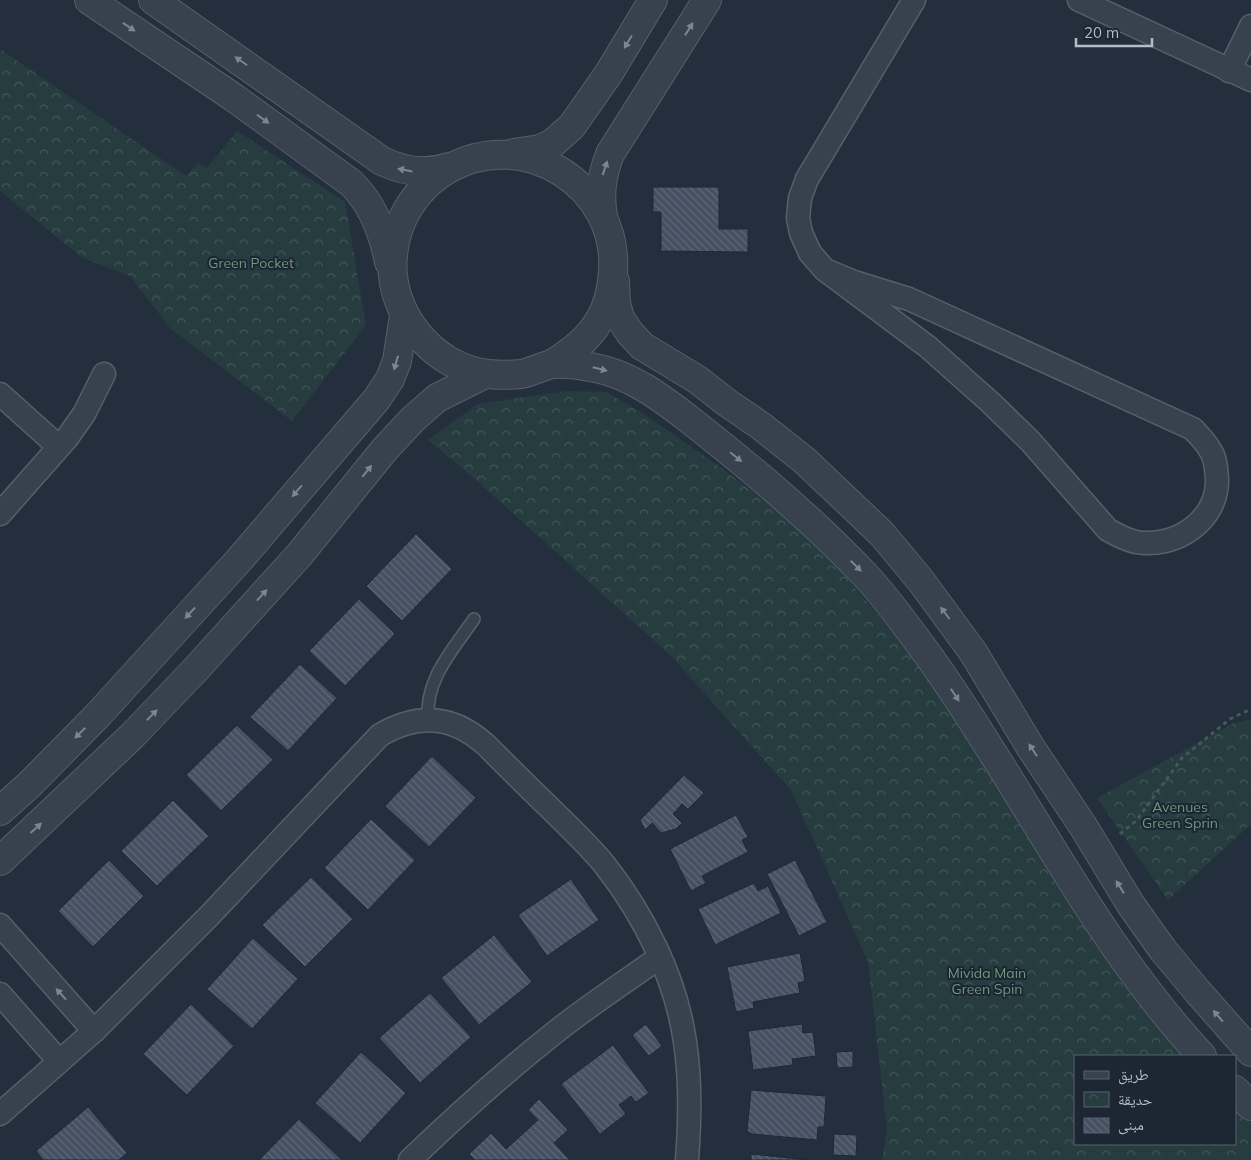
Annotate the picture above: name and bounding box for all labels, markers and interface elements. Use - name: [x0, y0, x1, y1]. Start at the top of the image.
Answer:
- scale bar: [1076, 15, 1152, 47]
- one-way arrow: [123, 22, 136, 32]
- one-way arrow: [684, 23, 694, 36]
- text: 20 m: [1084, 23, 1119, 42]
- one-way arrow: [623, 35, 632, 48]
- one-way arrow: [234, 56, 248, 66]
- one-way arrow: [256, 114, 270, 124]
- one-way arrow: [602, 160, 610, 175]
- one-way arrow: [397, 165, 413, 173]
- park label: Green Pocket: [208, 254, 294, 272]
- one-way arrow: [391, 356, 399, 371]
- one-way arrow: [593, 365, 608, 373]
- one-way arrow: [729, 451, 742, 462]
- one-way arrow: [362, 465, 373, 478]
- one-way arrow: [291, 484, 303, 496]
- one-way arrow: [850, 560, 862, 572]
- one-way arrow: [257, 589, 268, 602]
- one-way arrow: [940, 606, 950, 620]
- one-way arrow: [184, 607, 196, 619]
- one-way arrow: [950, 688, 960, 701]
- one-way arrow: [146, 709, 158, 721]
- one-way arrow: [74, 727, 86, 739]
- one-way arrow: [1028, 743, 1037, 757]
- park label: Avenues Green Sprin: [1142, 798, 1218, 832]
- one-way arrow: [30, 822, 42, 834]
- one-way arrow: [1115, 880, 1125, 893]
- park label: Mivida Main Green Spin: [948, 964, 1026, 998]
- one-way arrow: [55, 989, 67, 1001]
- one-way arrow: [1213, 1009, 1224, 1022]
- legend: [1074, 1055, 1236, 1145]
- text: طريق: [1118, 1065, 1149, 1085]
- text: حديقة: [1118, 1090, 1153, 1109]
- text: مبنى: [1118, 1115, 1144, 1135]

